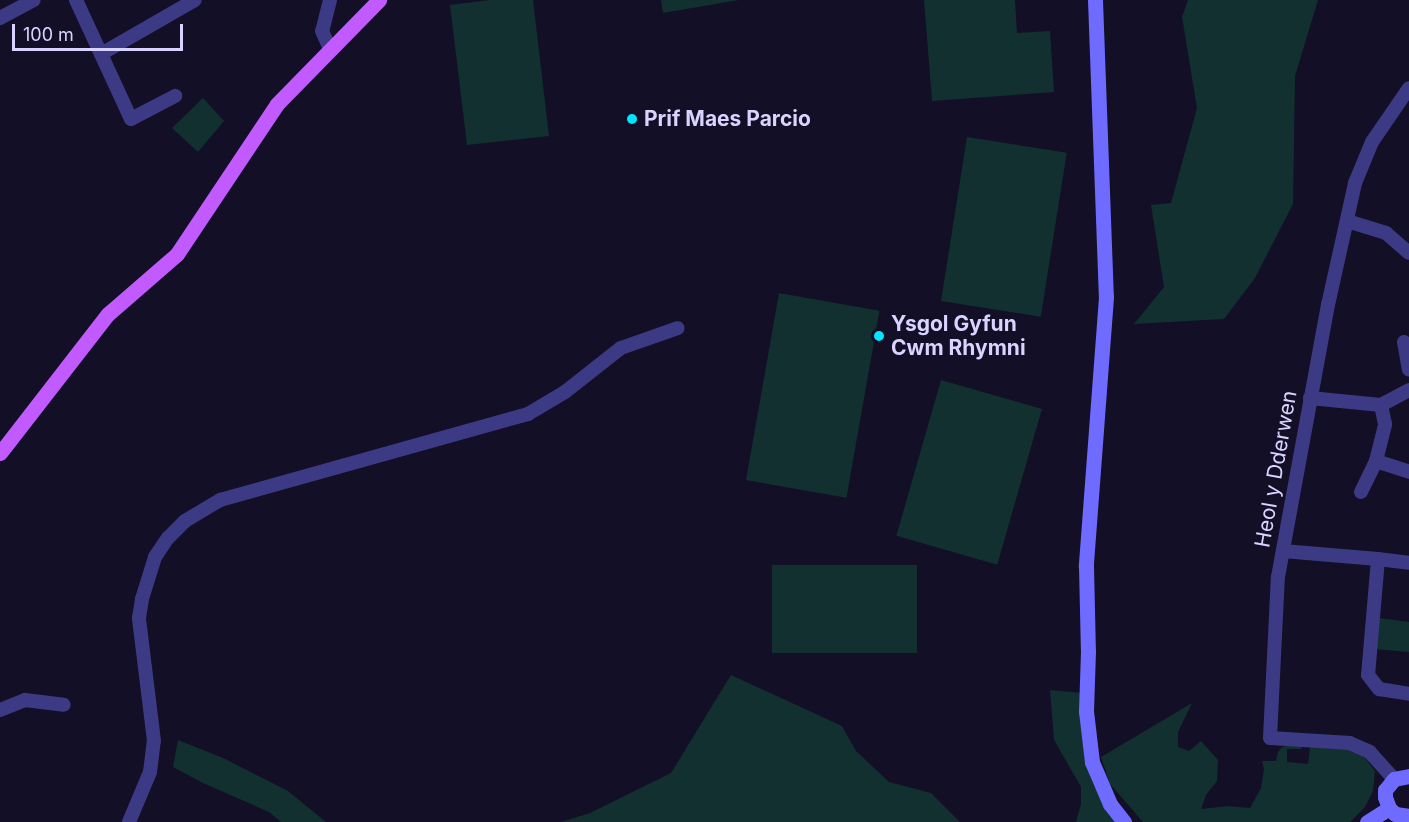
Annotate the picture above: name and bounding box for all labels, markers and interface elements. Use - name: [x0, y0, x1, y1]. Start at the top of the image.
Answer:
- scale bar: [15, 12, 186, 50]
- text: 100 m: [23, 24, 74, 45]
- place label: Prif Maes Parcio: [644, 106, 811, 132]
- marker: Prif Maes Parcio: [625, 112, 639, 126]
- place label: Ysgol Gyfun Cwm Rhymni: [891, 311, 1026, 361]
- marker: Ysgol Gyfun Cwm Rhymni: [872, 329, 886, 343]
- street label: Heol y Dderwen: [1250, 389, 1302, 549]

